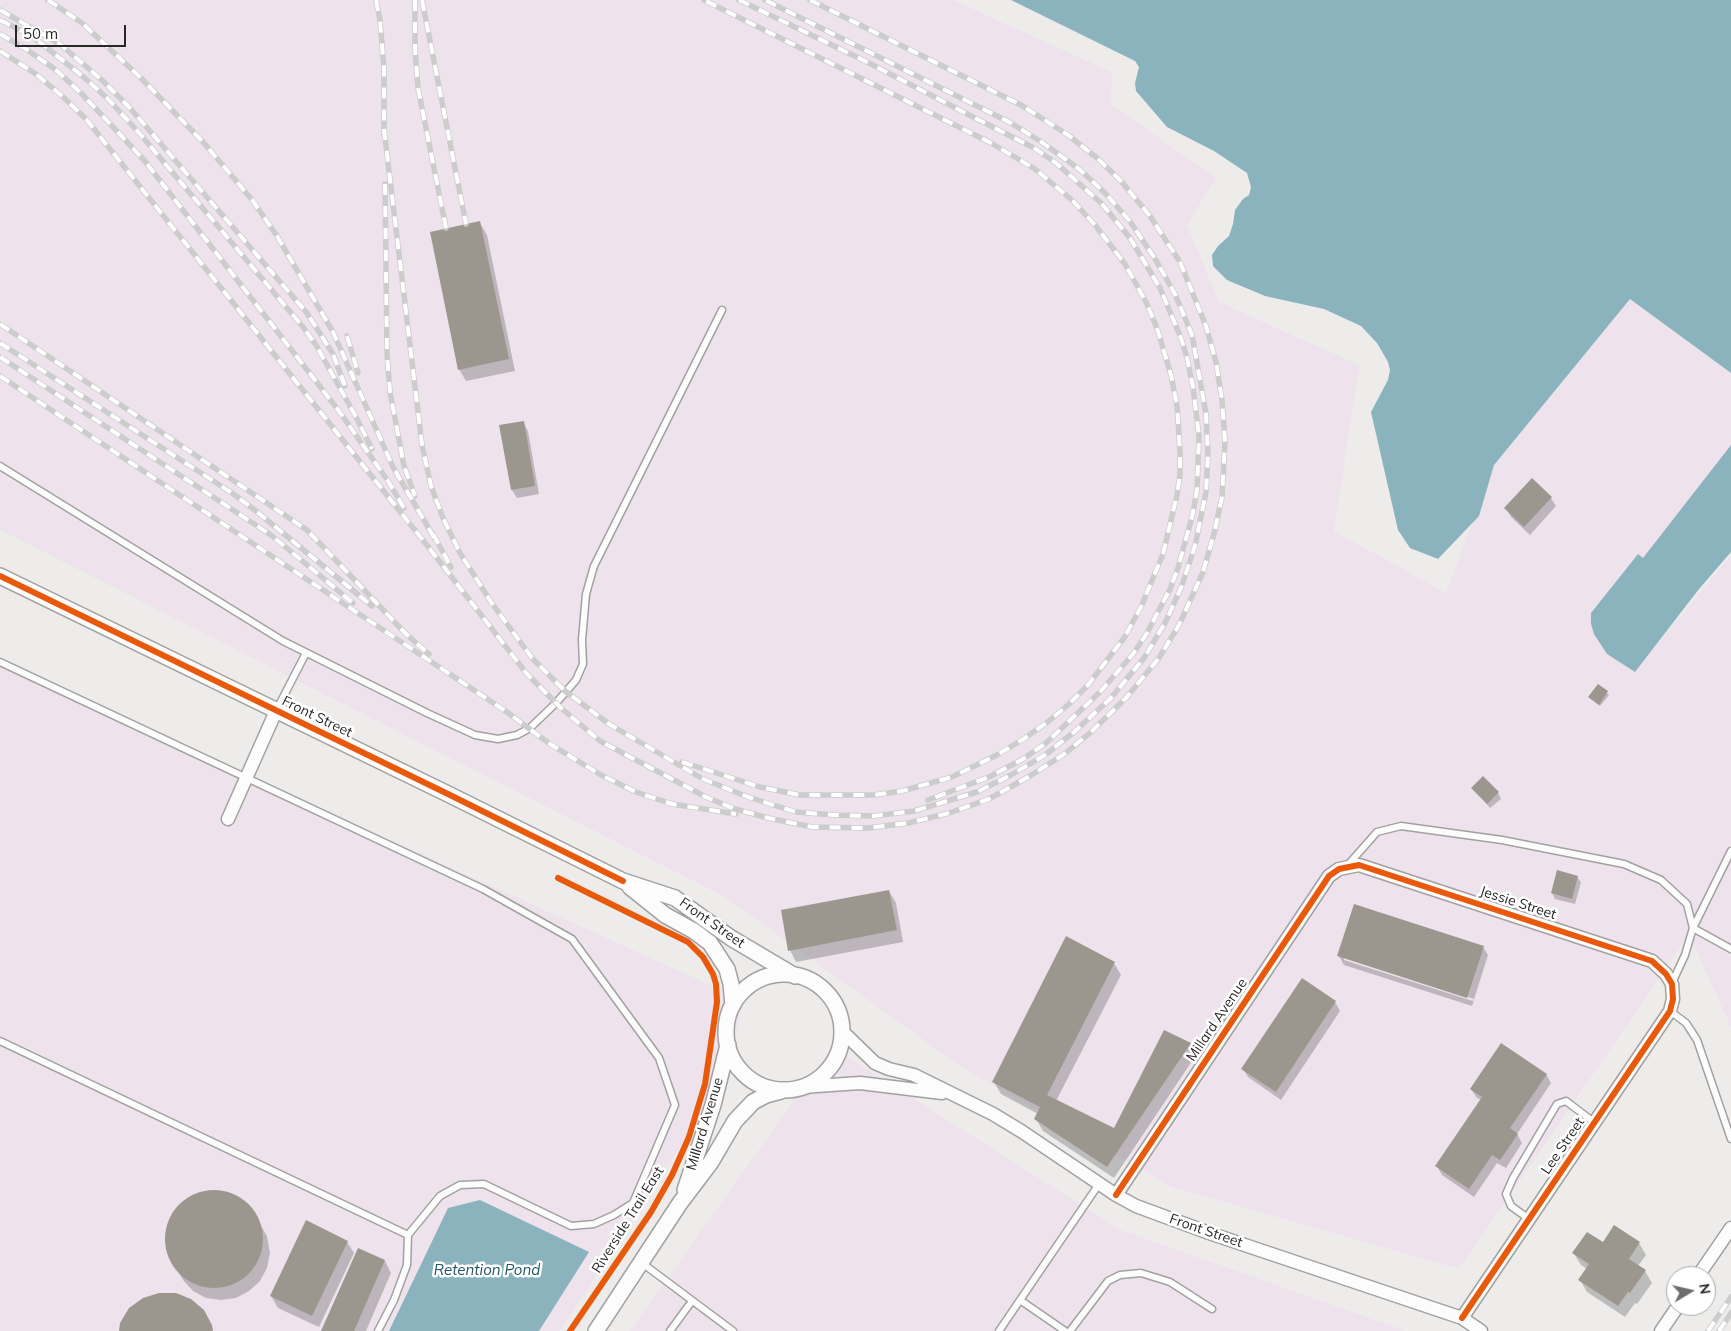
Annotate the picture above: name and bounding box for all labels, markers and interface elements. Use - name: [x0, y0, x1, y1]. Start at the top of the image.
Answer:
- scale bar: [18, 15, 129, 47]
- text: 50 m: [23, 24, 58, 43]
- street label: Front Street: [279, 693, 355, 741]
- street label: Jessie Street: [1478, 883, 1558, 923]
- street label: Front Street: [676, 894, 748, 952]
- street label: Millard Avenue: [1183, 975, 1251, 1065]
- street label: Millard Avenue: [683, 1076, 727, 1172]
- street label: Lee Street: [1538, 1114, 1588, 1178]
- street label: Riverside Trail East: [588, 1164, 668, 1276]
- street label: Front Street: [1167, 1211, 1245, 1251]
- water label: Retention Pond: [434, 1261, 540, 1279]
- north arrow: [1666, 1266, 1716, 1316]
- text: N: [1695, 1282, 1715, 1295]

